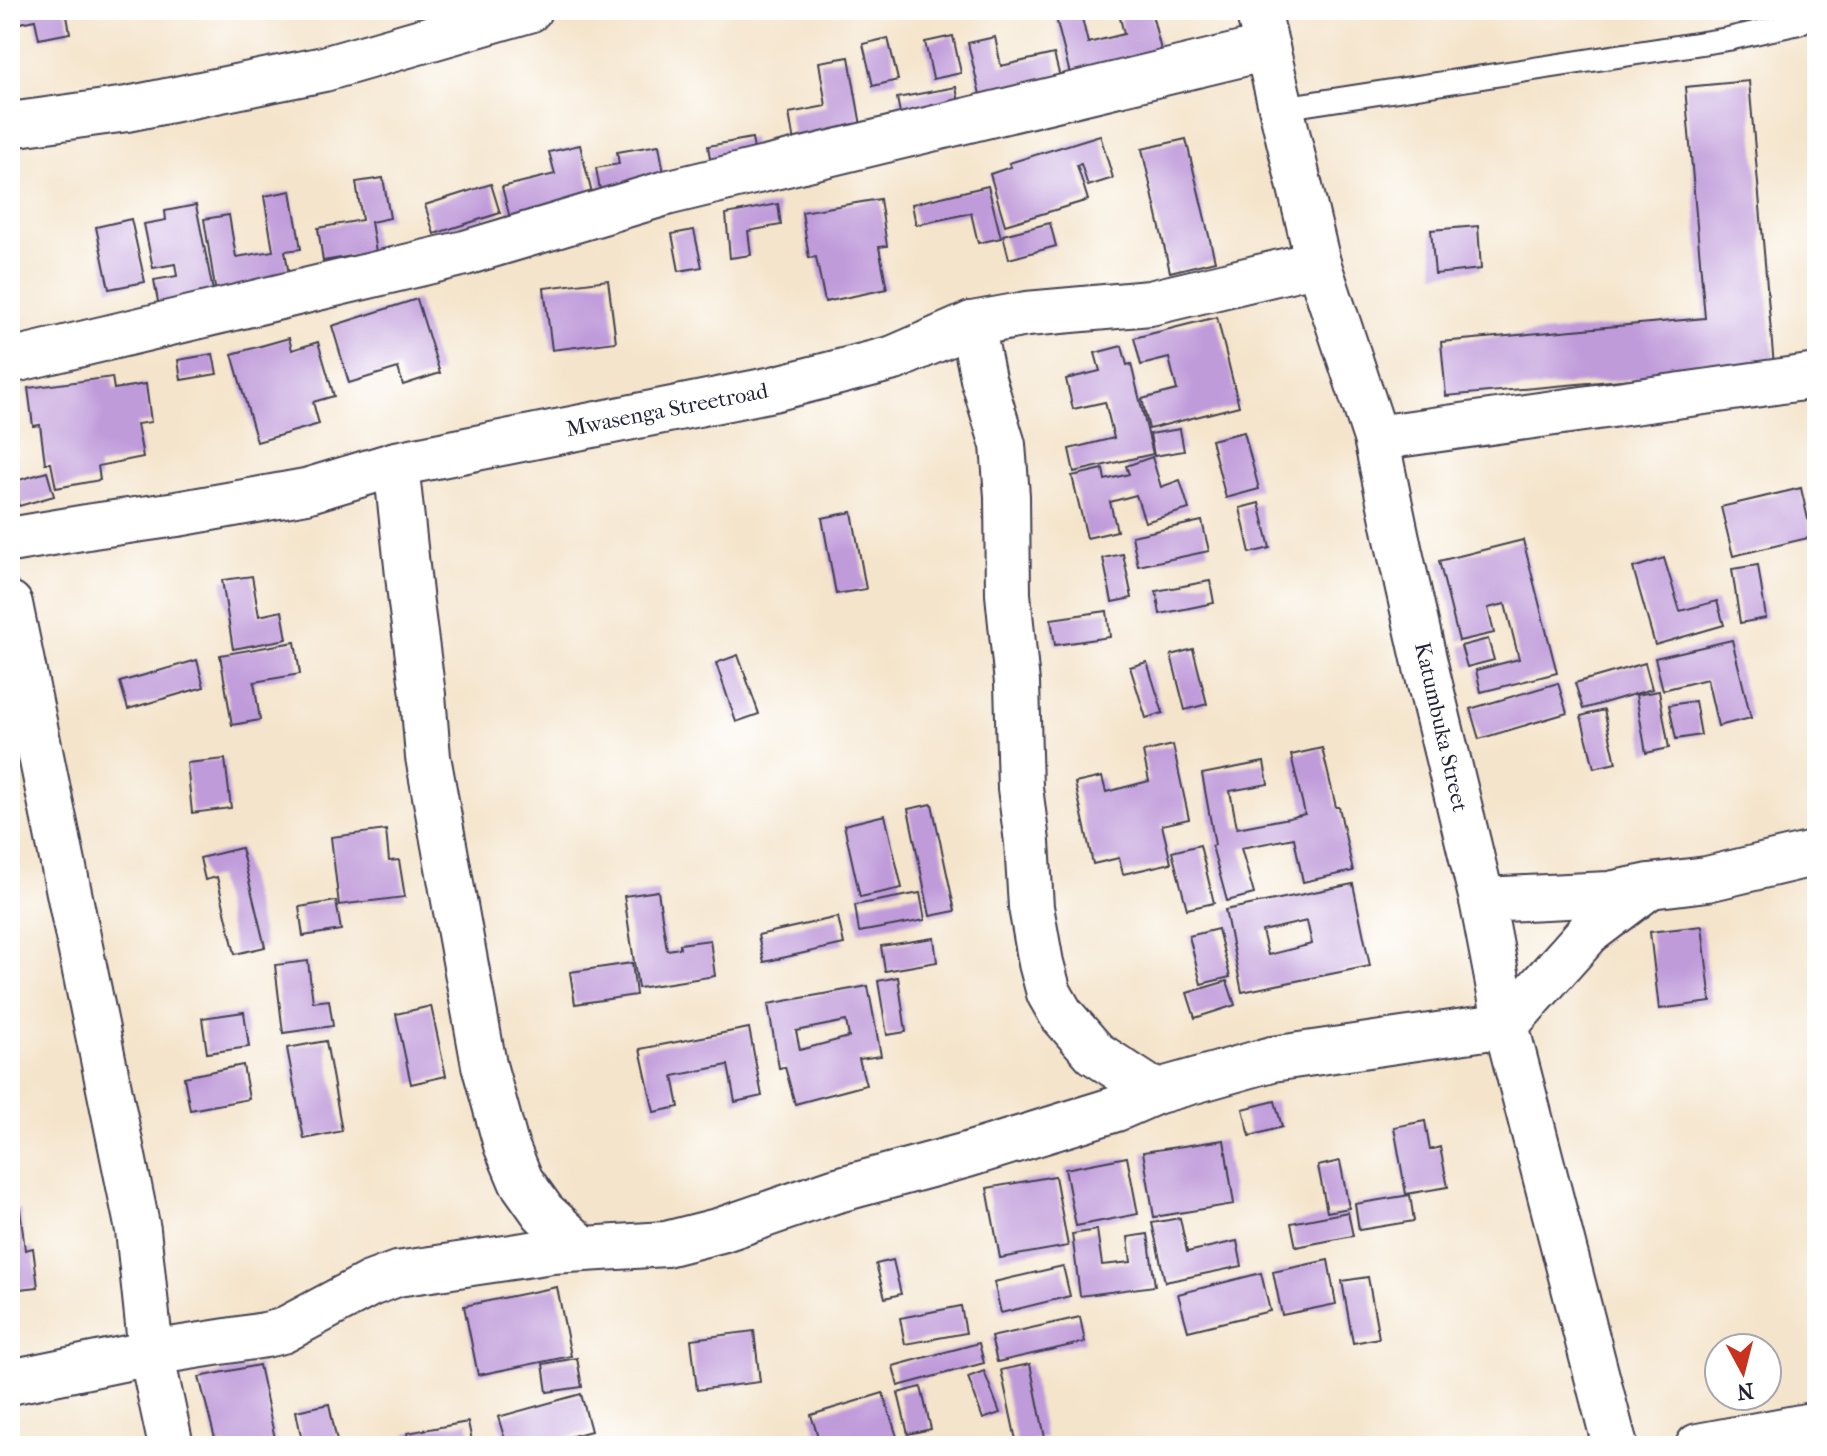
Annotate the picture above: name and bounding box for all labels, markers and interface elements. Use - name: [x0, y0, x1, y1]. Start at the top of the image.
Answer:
- street label: Mwasenga Streetroad: [564, 377, 771, 442]
- street label: Katumbuka Street: [1409, 640, 1473, 814]
- north arrow: [1703, 1332, 1783, 1412]
- text: N: [1735, 1377, 1755, 1405]

